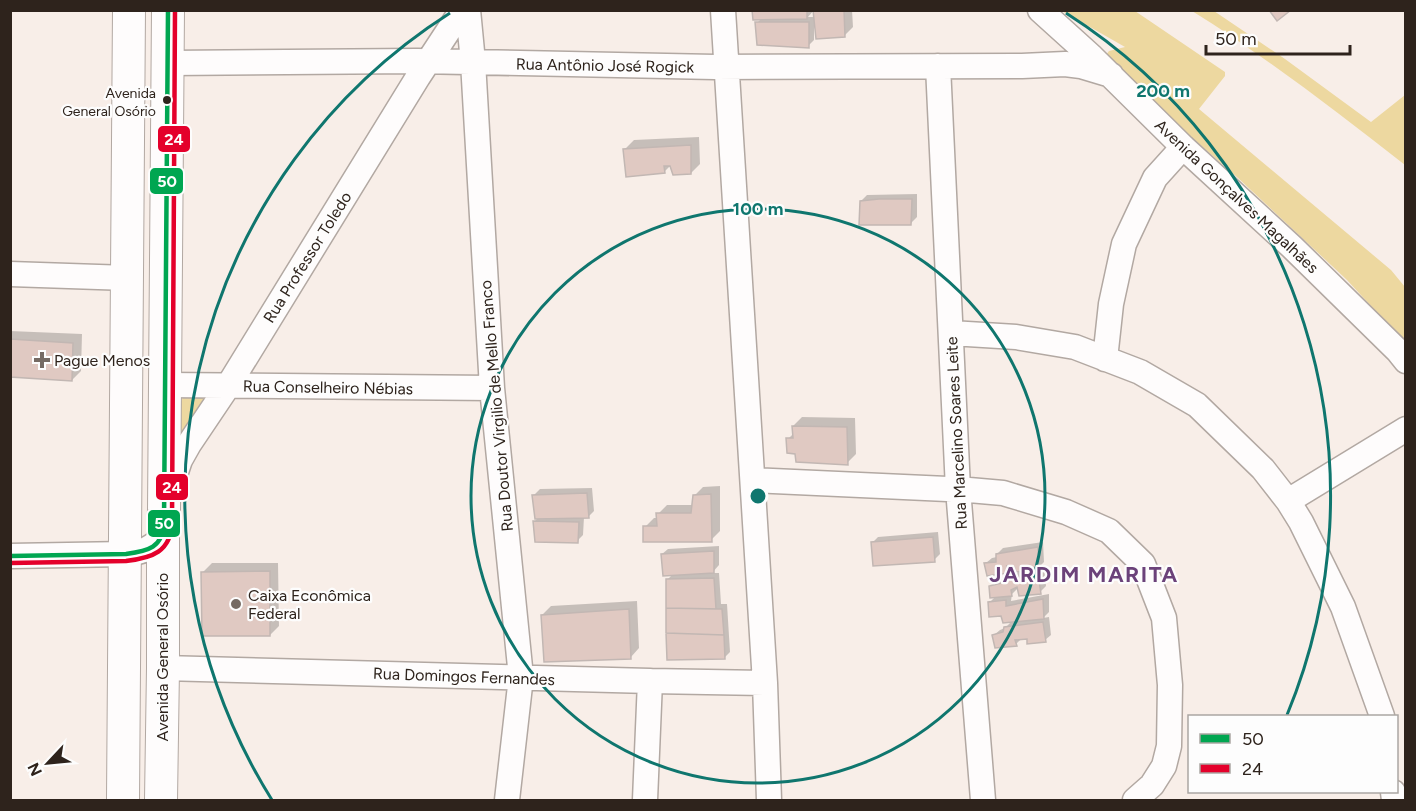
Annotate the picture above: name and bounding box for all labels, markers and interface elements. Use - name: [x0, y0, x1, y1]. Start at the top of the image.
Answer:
- scale bar: [1206, 18, 1350, 56]
- text: 50 m: [1215, 28, 1257, 50]
- street label: Rua Antônio José Rogick: [516, 54, 695, 77]
- text: 200 m: [1136, 80, 1190, 102]
- place label: Avenida General Osório: [62, 85, 156, 120]
- marker: Avenida General Osório: [161, 94, 173, 106]
- street label: Avenida Gonçalves Magalhães: [1151, 116, 1322, 277]
- line badge: 24: [157, 125, 191, 153]
- text: 24: [164, 130, 184, 149]
- line badge: 50: [149, 167, 184, 195]
- text: 50: [157, 172, 177, 191]
- street label: Rua Professor Toledo: [259, 188, 356, 326]
- text: 100 m: [733, 198, 783, 220]
- street label: Rua Doutor Virgilio de Mello Franco: [476, 279, 517, 532]
- street label: Rua Marcelino Soares Leite: [942, 336, 971, 530]
- place label: Pague Menos: [54, 351, 150, 370]
- marker: Pague Menos: [35, 353, 49, 367]
- street label: Rua Conselheiro Nébias: [243, 377, 413, 398]
- line badge: 24: [155, 473, 189, 501]
- text: 24: [162, 478, 182, 497]
- centre of rings: [748, 486, 768, 506]
- line badge: 50: [147, 509, 181, 538]
- text: 50: [154, 514, 174, 533]
- district label: JARDIM MARITA: [989, 561, 1179, 588]
- street label: Avenida General Osório: [153, 573, 172, 741]
- place label: Caixa Econômica Federal: [248, 586, 371, 623]
- marker: Caixa Econômica Federal: [229, 597, 243, 611]
- street label: Rua Domingos Fernandes: [373, 664, 555, 689]
- legend: [1188, 715, 1398, 793]
- text: 50: [1242, 728, 1264, 750]
- north arrow: [18, 733, 78, 793]
- text: 24: [1242, 758, 1263, 780]
- text: N: [24, 760, 46, 779]

